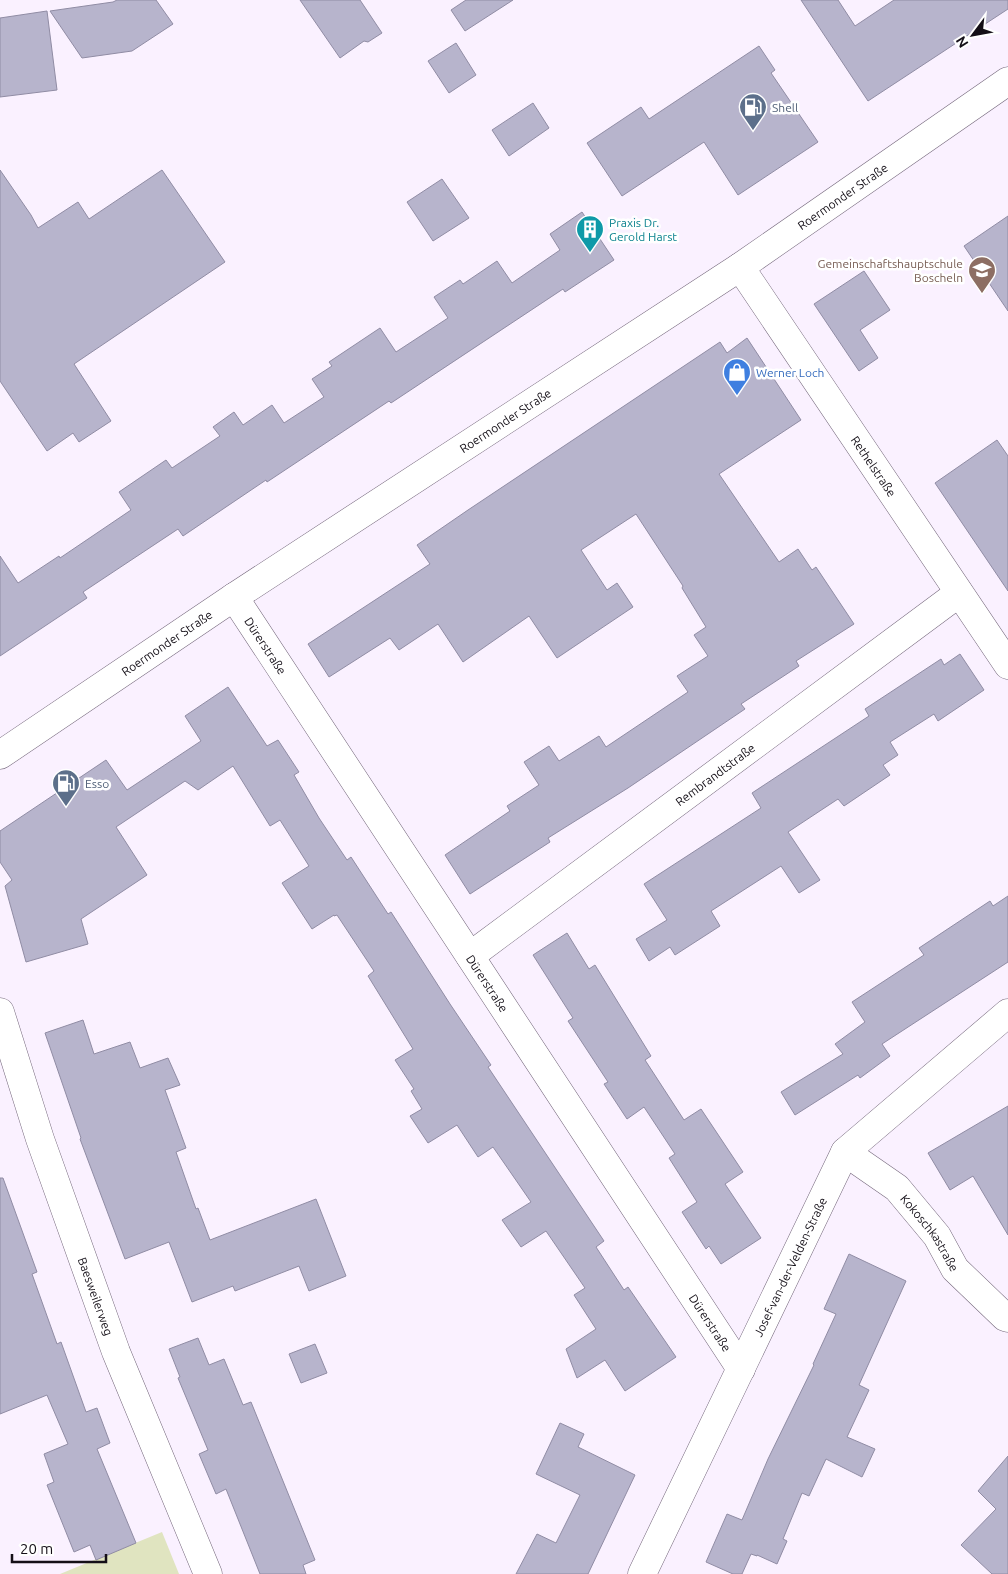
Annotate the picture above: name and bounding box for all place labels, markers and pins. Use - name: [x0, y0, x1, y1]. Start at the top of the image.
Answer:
- fuel station icon: Shell: [738, 92, 768, 131]
- place label: Shell: [772, 101, 798, 114]
- building icon: Praxis Dr. Gerold Harst: [575, 214, 605, 253]
- place label: Praxis Dr. Gerold Harst: [609, 216, 677, 243]
- school or university icon: Gemeinschaftshauptschule Boscheln: [967, 255, 997, 294]
- place label: Gemeinschaftshauptschule Boscheln: [817, 257, 963, 284]
- shop icon: Werner Loch: [722, 357, 752, 396]
- place label: Werner Loch: [756, 366, 824, 379]
- fuel station icon: Esso: [51, 768, 81, 807]
- place label: Esso: [85, 777, 109, 790]

